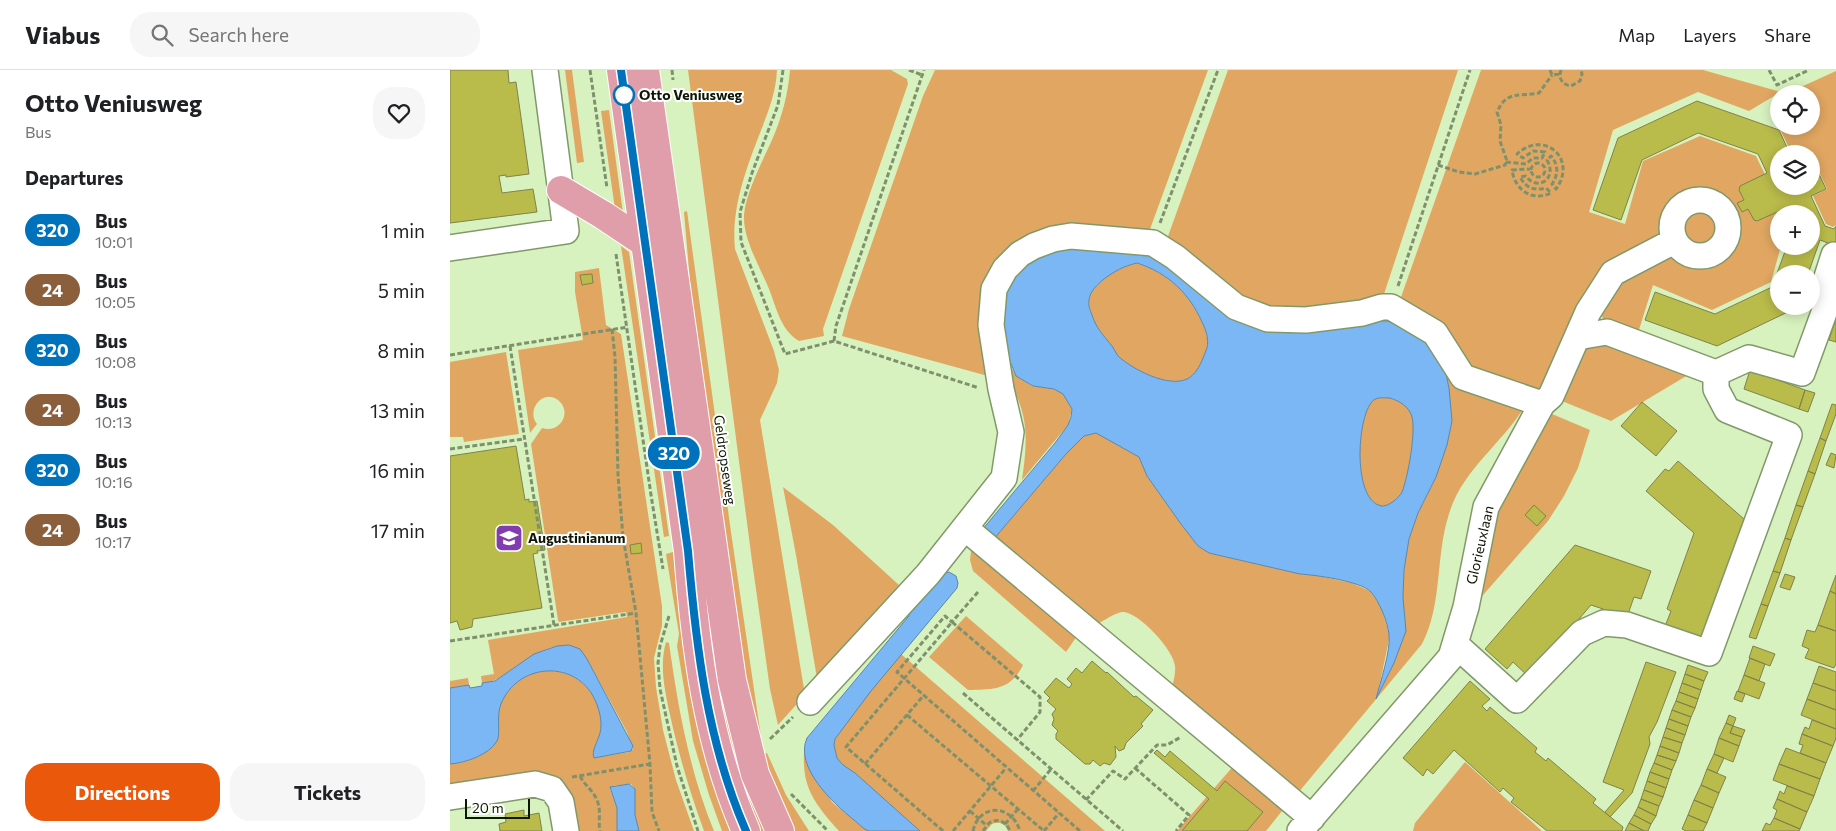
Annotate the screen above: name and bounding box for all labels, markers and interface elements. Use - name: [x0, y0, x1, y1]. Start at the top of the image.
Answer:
- search box: [130, 12, 480, 57]
- text: Viabus: [25, 20, 100, 49]
- icon: search: [148, 21, 176, 49]
- text: Search here: [188, 23, 289, 46]
- text: Map: [1618, 24, 1655, 46]
- text: Layers: [1683, 24, 1736, 46]
- text: Share: [1764, 24, 1811, 46]
- marker: Otto Veniusweg: [613, 84, 635, 106]
- map controls: [1770, 85, 1820, 315]
- button: locate: [1770, 85, 1820, 135]
- place label: Otto Veniusweg: [639, 86, 743, 103]
- button: heart: [373, 87, 425, 139]
- text: Otto Veniusweg: [25, 88, 202, 117]
- text: Bus: [25, 122, 52, 141]
- button: layers: [1770, 145, 1820, 195]
- text: Departures: [25, 166, 123, 189]
- button: +: [1770, 205, 1820, 255]
- text: Bus: [95, 209, 127, 232]
- text: 320: [36, 219, 69, 241]
- text: 1 min: [381, 219, 425, 242]
- text: 10:01: [95, 232, 133, 251]
- button: −: [1770, 265, 1820, 315]
- text: Bus: [95, 269, 127, 292]
- text: 24: [42, 279, 63, 301]
- text: 5 min: [378, 279, 425, 302]
- text: 10:05: [95, 292, 136, 311]
- text: Bus: [95, 329, 127, 352]
- text: 320: [36, 339, 69, 361]
- text: 8 min: [377, 339, 425, 362]
- text: 10:08: [95, 352, 136, 371]
- text: Bus: [95, 389, 127, 412]
- text: 24: [42, 399, 63, 421]
- text: 13 min: [370, 399, 425, 422]
- text: 10:13: [95, 412, 132, 431]
- street label: Geldropseweg: [711, 414, 740, 506]
- line badge: 320: [645, 437, 703, 469]
- text: 320: [658, 442, 690, 464]
- text: Bus: [95, 449, 127, 472]
- text: 320: [36, 459, 69, 481]
- text: 16 min: [369, 459, 425, 482]
- text: 10:16: [95, 472, 133, 491]
- street label: Glorieuxlaan: [1462, 504, 1497, 586]
- text: Bus: [95, 509, 127, 532]
- text: 24: [42, 519, 63, 541]
- text: 17 min: [371, 519, 425, 542]
- school or university icon: Augustinianum: [494, 523, 524, 553]
- place label: Augustinianum: [528, 529, 626, 546]
- text: 10:17: [95, 532, 131, 551]
- button: Directions: [25, 763, 220, 821]
- button: Tickets: [230, 763, 425, 821]
- scale bar: [465, 796, 530, 819]
- text: 20 m: [472, 799, 504, 816]

